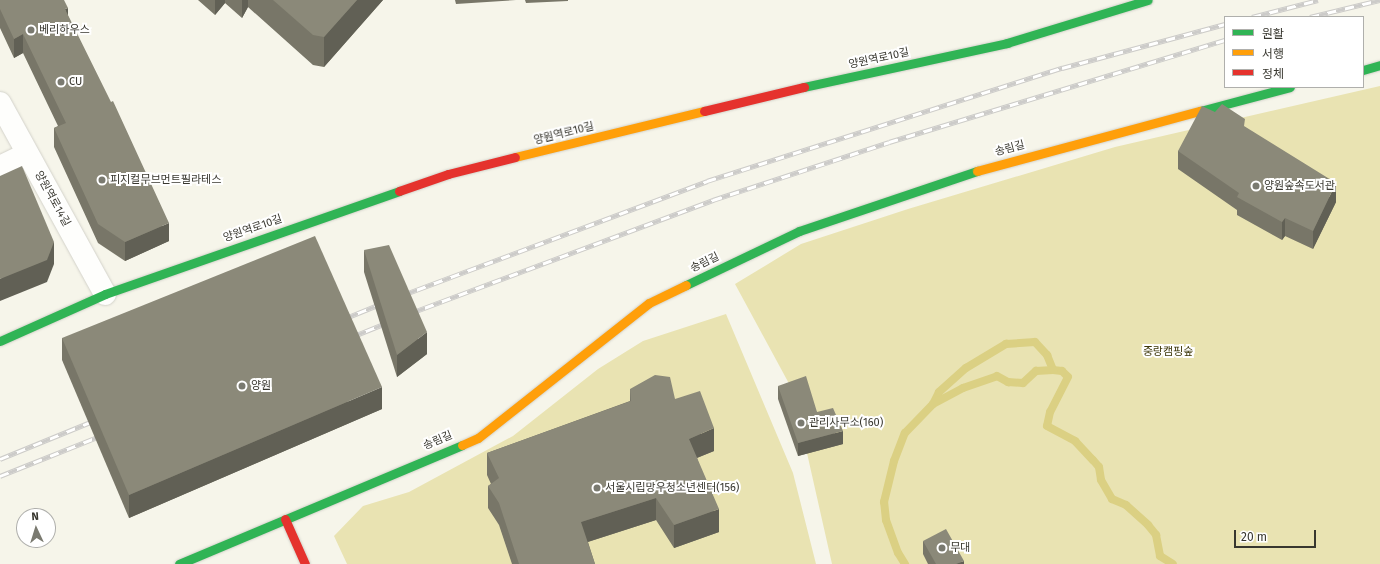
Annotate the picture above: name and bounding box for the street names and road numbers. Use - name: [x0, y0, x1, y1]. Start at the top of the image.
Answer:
- street label: 양원역로10길: [848, 46, 910, 72]
- street label: 양원역로10길: [533, 120, 595, 148]
- street label: 송림길: [994, 139, 1026, 159]
- street label: 양원역로14길: [31, 169, 73, 229]
- street label: 양원역로10길: [222, 213, 284, 245]
- street label: 송림길: [688, 250, 722, 276]
- street label: 송림길: [421, 429, 455, 453]

